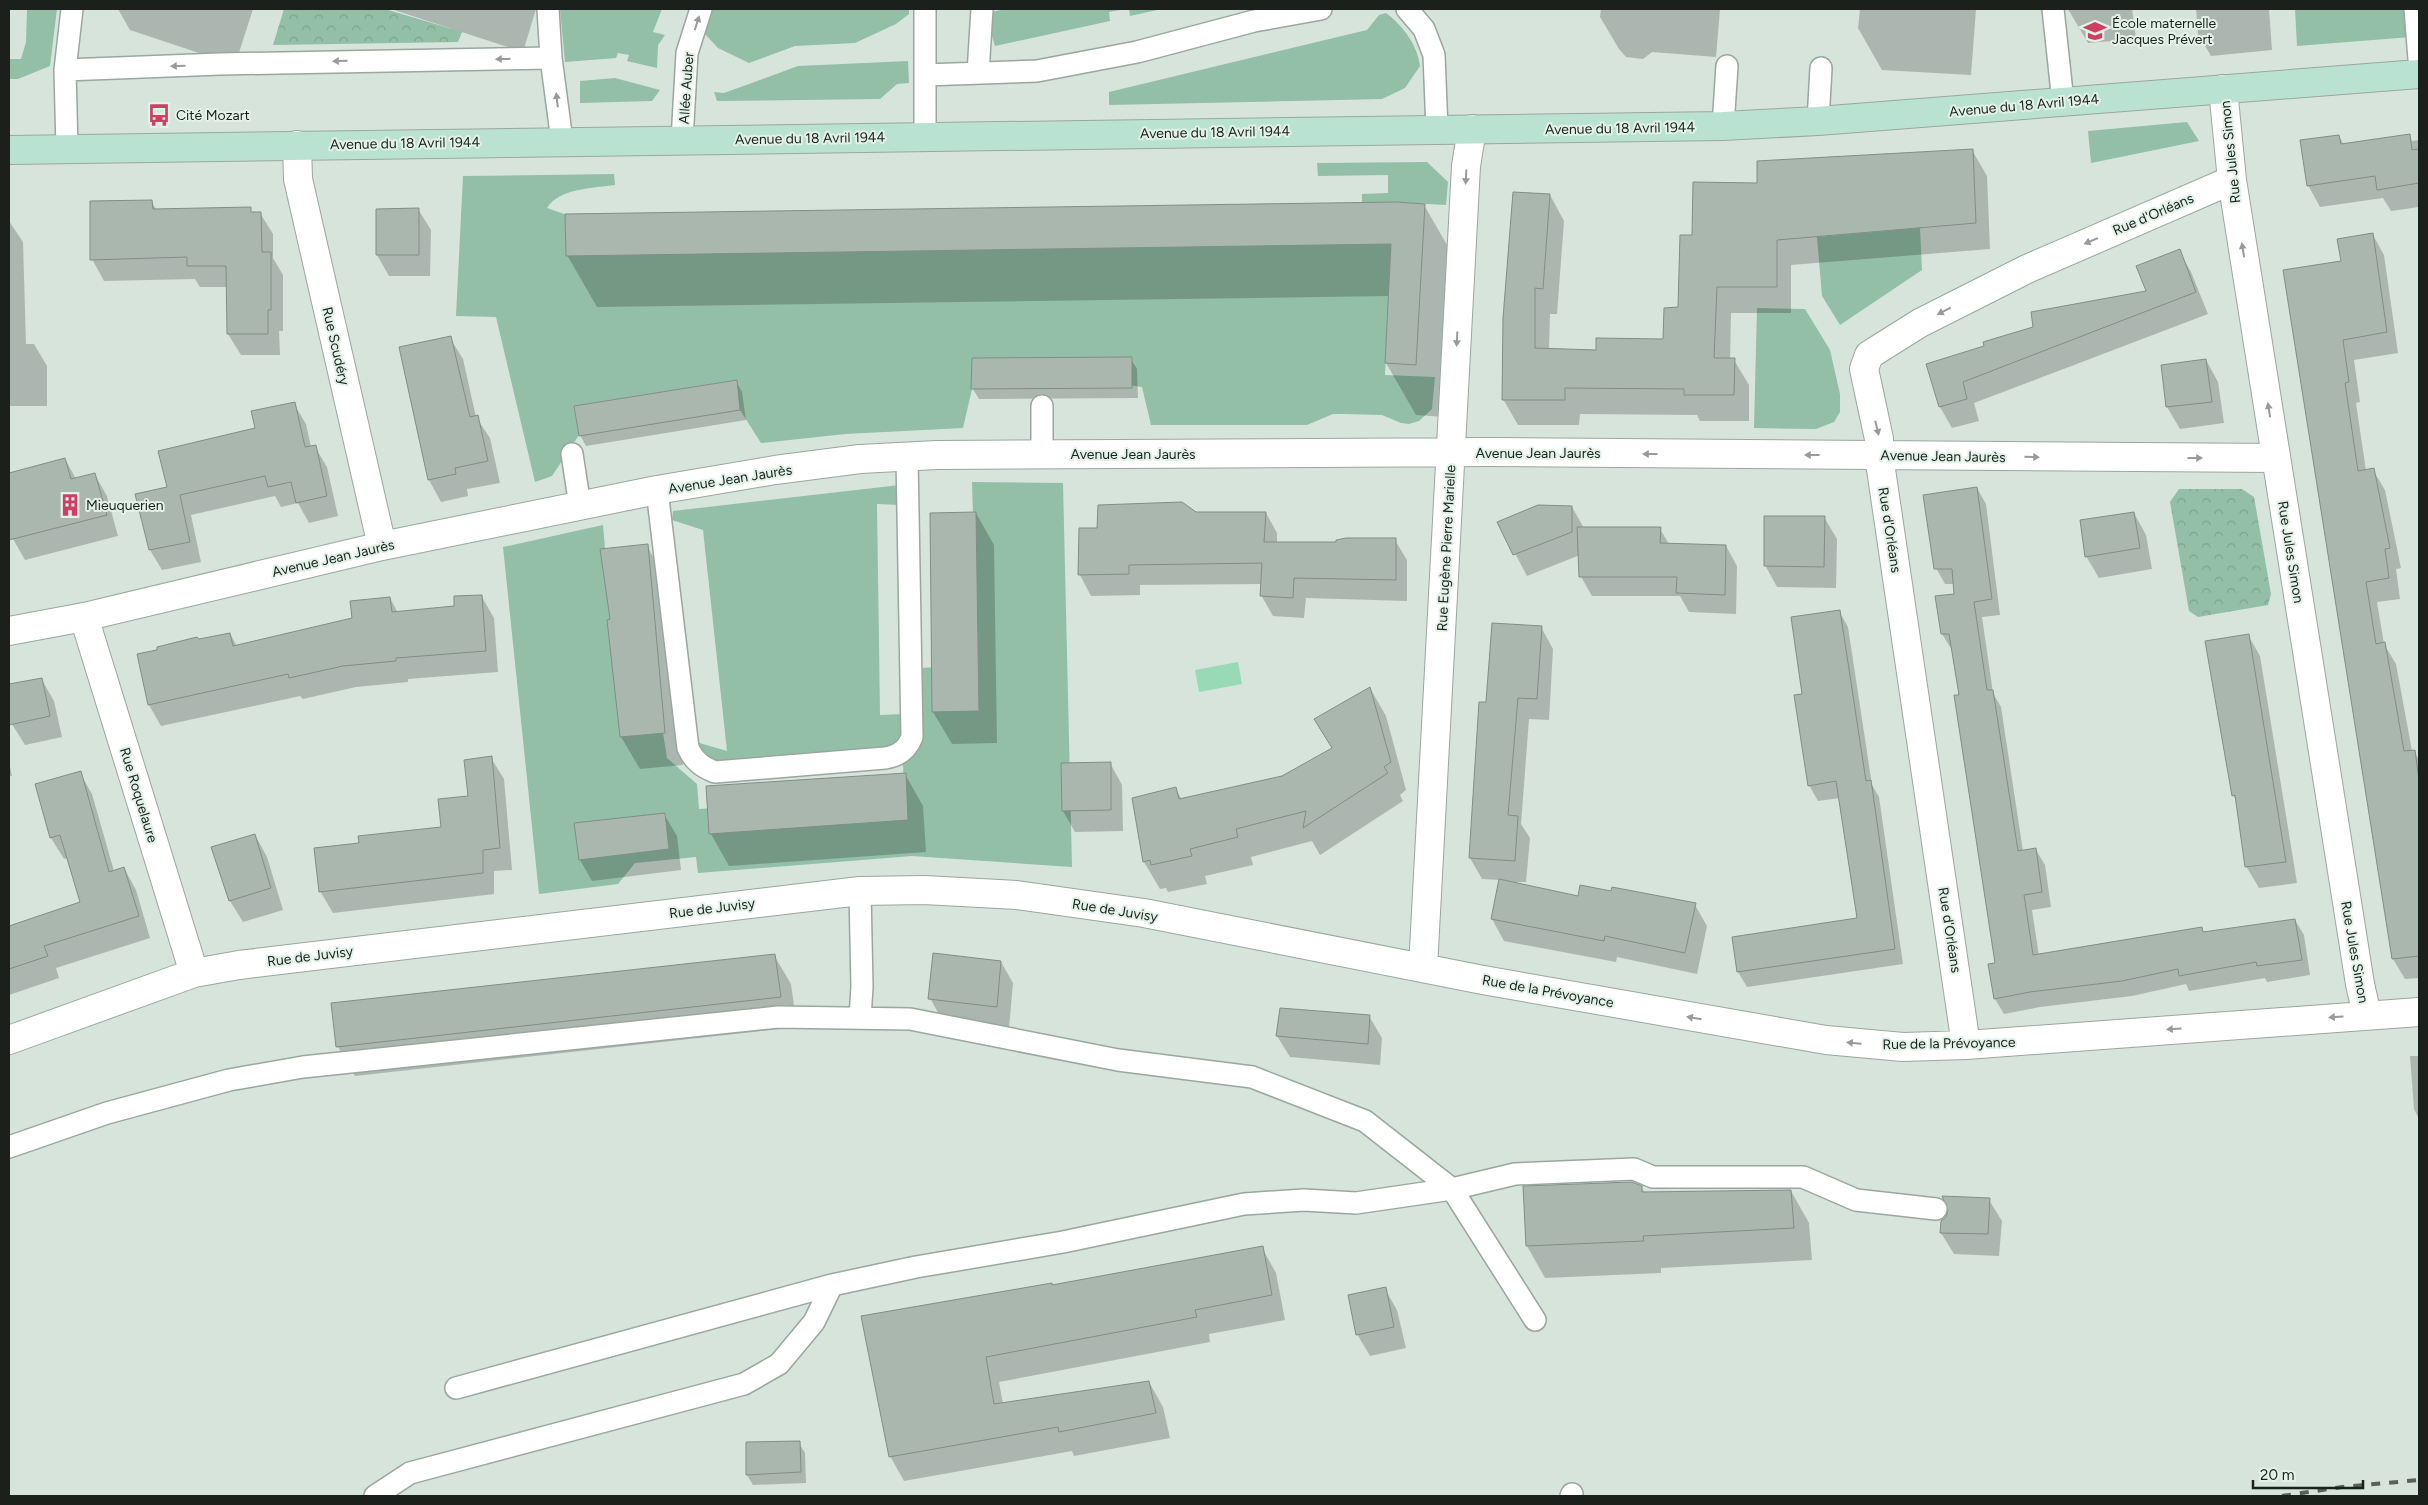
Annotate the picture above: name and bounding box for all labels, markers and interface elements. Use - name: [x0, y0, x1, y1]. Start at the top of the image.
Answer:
- one-way arrow: [693, 15, 701, 30]
- place label: École maternelle Jacques Prévert: [2112, 15, 2216, 48]
- school or university icon: École maternelle Jacques Prévert: [2082, 18, 2108, 44]
- street label: Allée Auber: [675, 51, 698, 125]
- one-way arrow: [494, 55, 510, 63]
- one-way arrow: [332, 58, 348, 66]
- one-way arrow: [169, 62, 185, 70]
- street label: Avenue du 18 Avril 1944: [1948, 90, 2100, 121]
- one-way arrow: [553, 91, 561, 107]
- street label: Rue Jules Simon: [2217, 100, 2244, 204]
- bus stop icon: Cité Mozart: [146, 102, 172, 128]
- place label: Cité Mozart: [176, 107, 250, 124]
- street label: Avenue du 18 Avril 1944: [1545, 119, 1696, 138]
- street label: Avenue du 18 Avril 1944: [1140, 123, 1291, 142]
- street label: Avenue du 18 Avril 1944: [735, 129, 886, 148]
- street label: Avenue du 18 Avril 1944: [330, 134, 481, 153]
- one-way arrow: [1461, 169, 1469, 185]
- street label: Rue d'Orléans: [2110, 190, 2196, 239]
- one-way arrow: [2084, 238, 2098, 246]
- one-way arrow: [2239, 241, 2247, 257]
- street label: Rue Scudéry: [318, 305, 353, 387]
- one-way arrow: [1937, 307, 1951, 315]
- one-way arrow: [1452, 331, 1460, 347]
- one-way arrow: [2264, 402, 2272, 418]
- one-way arrow: [1873, 421, 1881, 436]
- street label: Avenue Jean Jaurès: [1475, 445, 1601, 462]
- street label: Avenue Jean Jaurès: [1070, 446, 1196, 463]
- street label: Avenue Jean Jaurès: [1880, 447, 2006, 466]
- one-way arrow: [1642, 449, 1658, 457]
- one-way arrow: [1804, 451, 1820, 459]
- one-way arrow: [2025, 453, 2041, 461]
- one-way arrow: [2187, 454, 2203, 462]
- street label: Avenue Jean Jaurès: [667, 461, 793, 498]
- street label: Rue Eugène Pierre Marielle: [1434, 464, 1459, 632]
- street label: Rue d'Orléans: [1874, 486, 1905, 574]
- building icon: Mieuquerien: [57, 492, 83, 518]
- place label: Mieuquerien: [86, 497, 164, 514]
- street label: Rue Jules Simon: [2274, 500, 2307, 604]
- street label: Avenue Jean Jaurès: [270, 536, 396, 581]
- street label: Rue Roquelaure: [116, 746, 161, 845]
- street label: Rue d'Orléans: [1934, 886, 1965, 974]
- street label: Rue de Juvisy: [668, 895, 757, 922]
- street label: Rue de Juvisy: [1071, 895, 1160, 926]
- street label: Rue Jules Simon: [2337, 900, 2372, 1005]
- street label: Rue de Juvisy: [266, 943, 355, 970]
- street label: Rue de la Prévoyance: [1481, 972, 1615, 1012]
- one-way arrow: [1686, 1013, 1702, 1021]
- one-way arrow: [2327, 1013, 2343, 1021]
- one-way arrow: [2165, 1026, 2181, 1034]
- street label: Rue de la Prévoyance: [1882, 1034, 2016, 1053]
- one-way arrow: [1846, 1038, 1862, 1046]
- scale bar: [2253, 1458, 2363, 1490]
- text: 20 m: [2260, 1466, 2294, 1484]

